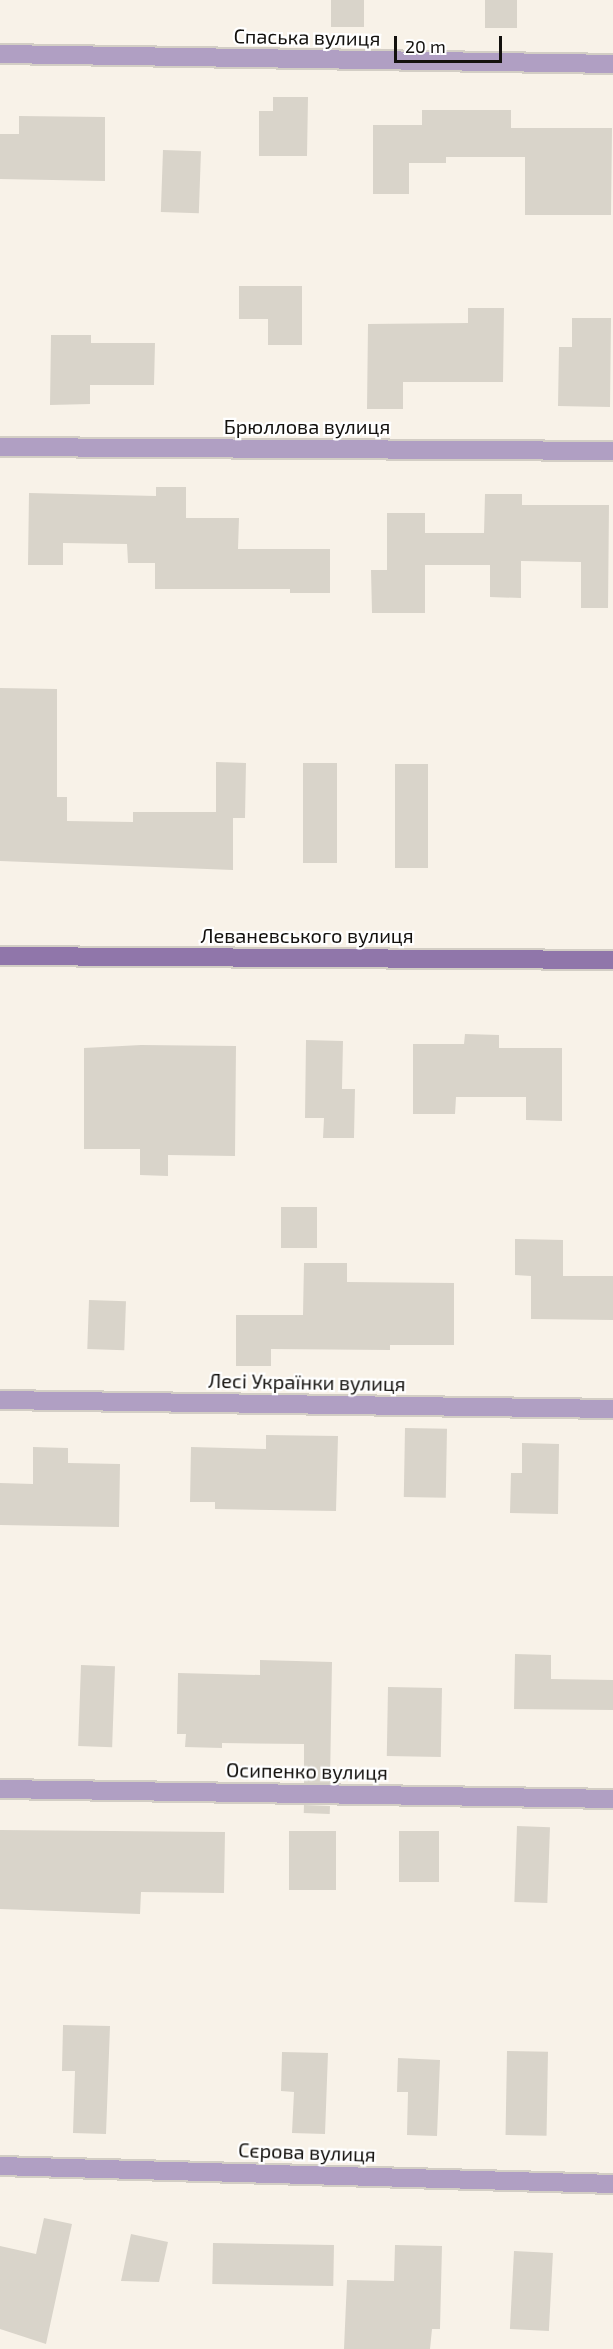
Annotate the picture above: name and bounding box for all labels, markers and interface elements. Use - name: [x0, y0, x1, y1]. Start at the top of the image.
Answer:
- street label: Спаська вулиця: [233, 24, 381, 50]
- scale bar: [397, 24, 505, 62]
- text: 20 m: [405, 35, 446, 57]
- street label: Брюллова вулиця: [224, 414, 390, 438]
- street label: Леваневського вулиця: [200, 923, 414, 947]
- street label: Лесі Українки вулиця: [208, 1368, 406, 1396]
- street label: Осипенко вулиця: [226, 1758, 388, 1784]
- street label: Сєрова вулиця: [238, 2138, 376, 2166]

